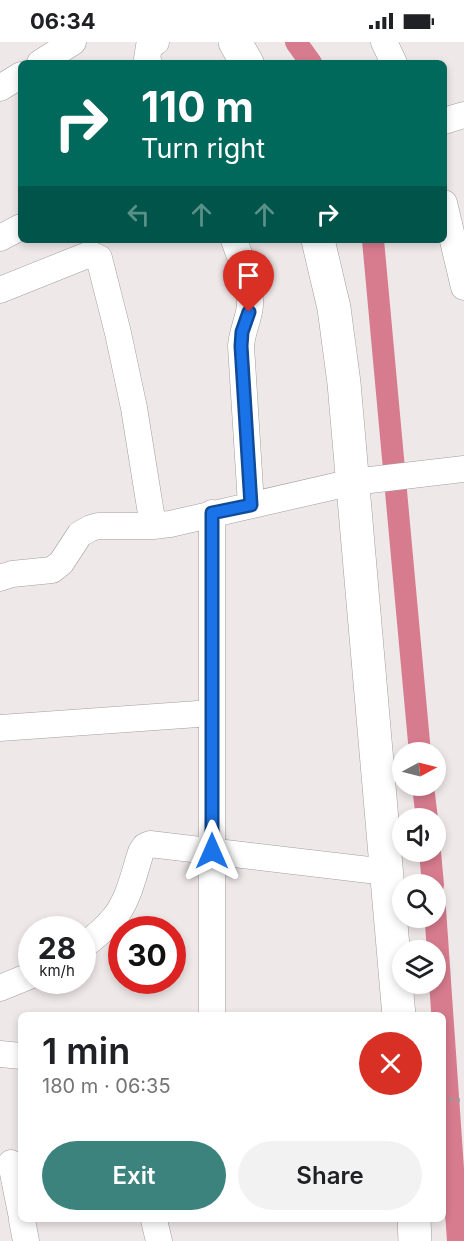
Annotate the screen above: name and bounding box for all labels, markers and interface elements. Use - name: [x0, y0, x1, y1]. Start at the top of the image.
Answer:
- text: 06:34: [30, 8, 96, 34]
- text: 110 m: [141, 81, 254, 132]
- icon: right: [42, 84, 120, 162]
- text: Turn right: [141, 132, 265, 165]
- icon: left: [122, 198, 155, 231]
- icon: ahead: [185, 198, 218, 231]
- icon: ahead: [248, 198, 281, 231]
- icon: right: [311, 198, 344, 231]
- pin: [223, 250, 274, 312]
- icon: arrive: [232, 259, 265, 292]
- north arrow: [392, 742, 446, 796]
- map controls: [392, 742, 446, 994]
- button: sound: [392, 808, 446, 862]
- position arrow: [180, 819, 244, 883]
- button: search: [392, 874, 446, 928]
- speed limit sign: 30: [108, 916, 186, 994]
- text: 28: [38, 930, 76, 966]
- button: layers: [392, 940, 446, 994]
- text: km/h: [39, 961, 75, 980]
- text: 1 min: [42, 1029, 130, 1073]
- button: close: [359, 1032, 422, 1095]
- text: 180 m · 06:35: [42, 1074, 171, 1098]
- button: Exit: [42, 1141, 226, 1210]
- button: Share: [238, 1141, 422, 1210]

